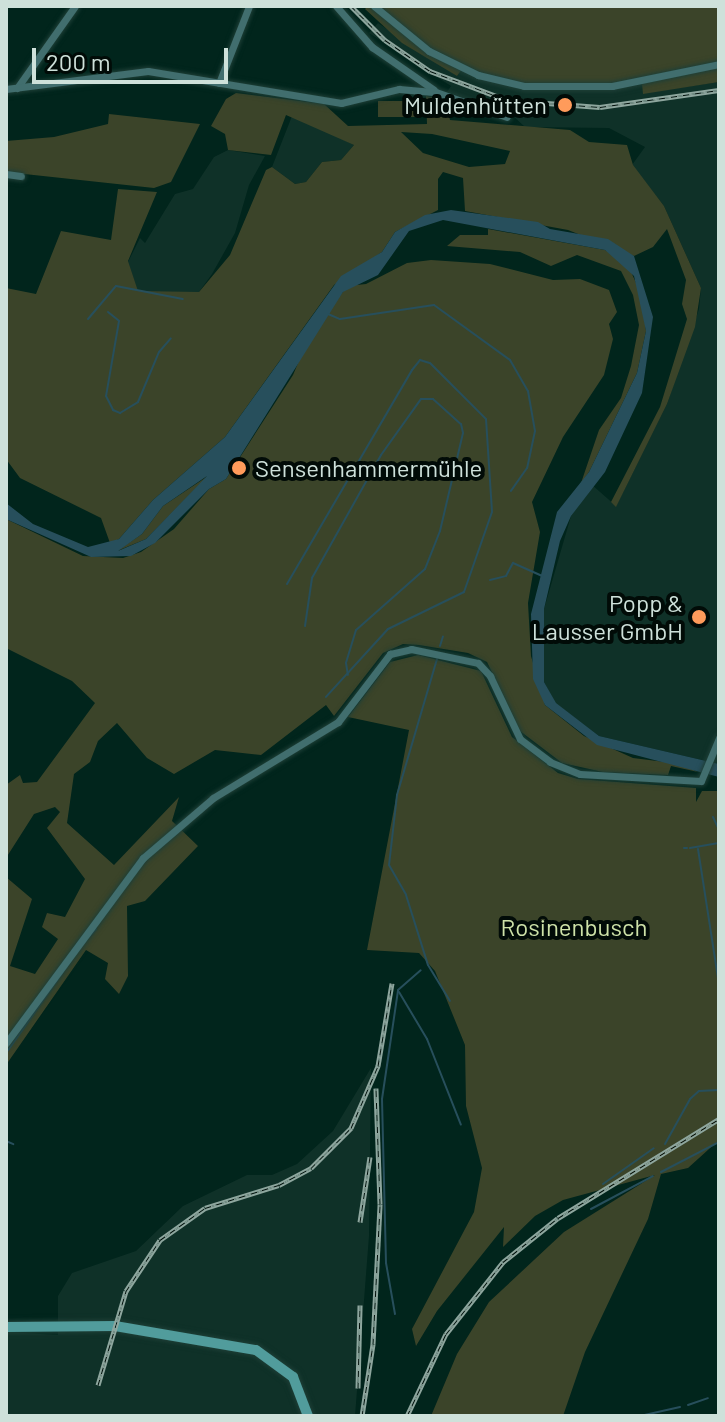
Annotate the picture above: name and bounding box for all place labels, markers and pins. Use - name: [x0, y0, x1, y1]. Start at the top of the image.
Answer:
- place label: Muldenhütten: [404, 91, 547, 119]
- marker: Muldenhütten: [554, 94, 576, 116]
- place label: Sensenhammermühle: [255, 454, 482, 482]
- marker: Sensenhammermühle: [230, 459, 248, 477]
- place label: Popp & Lausser GmbH: [532, 589, 683, 645]
- marker: Popp & Lausser GmbH: [690, 608, 708, 626]

